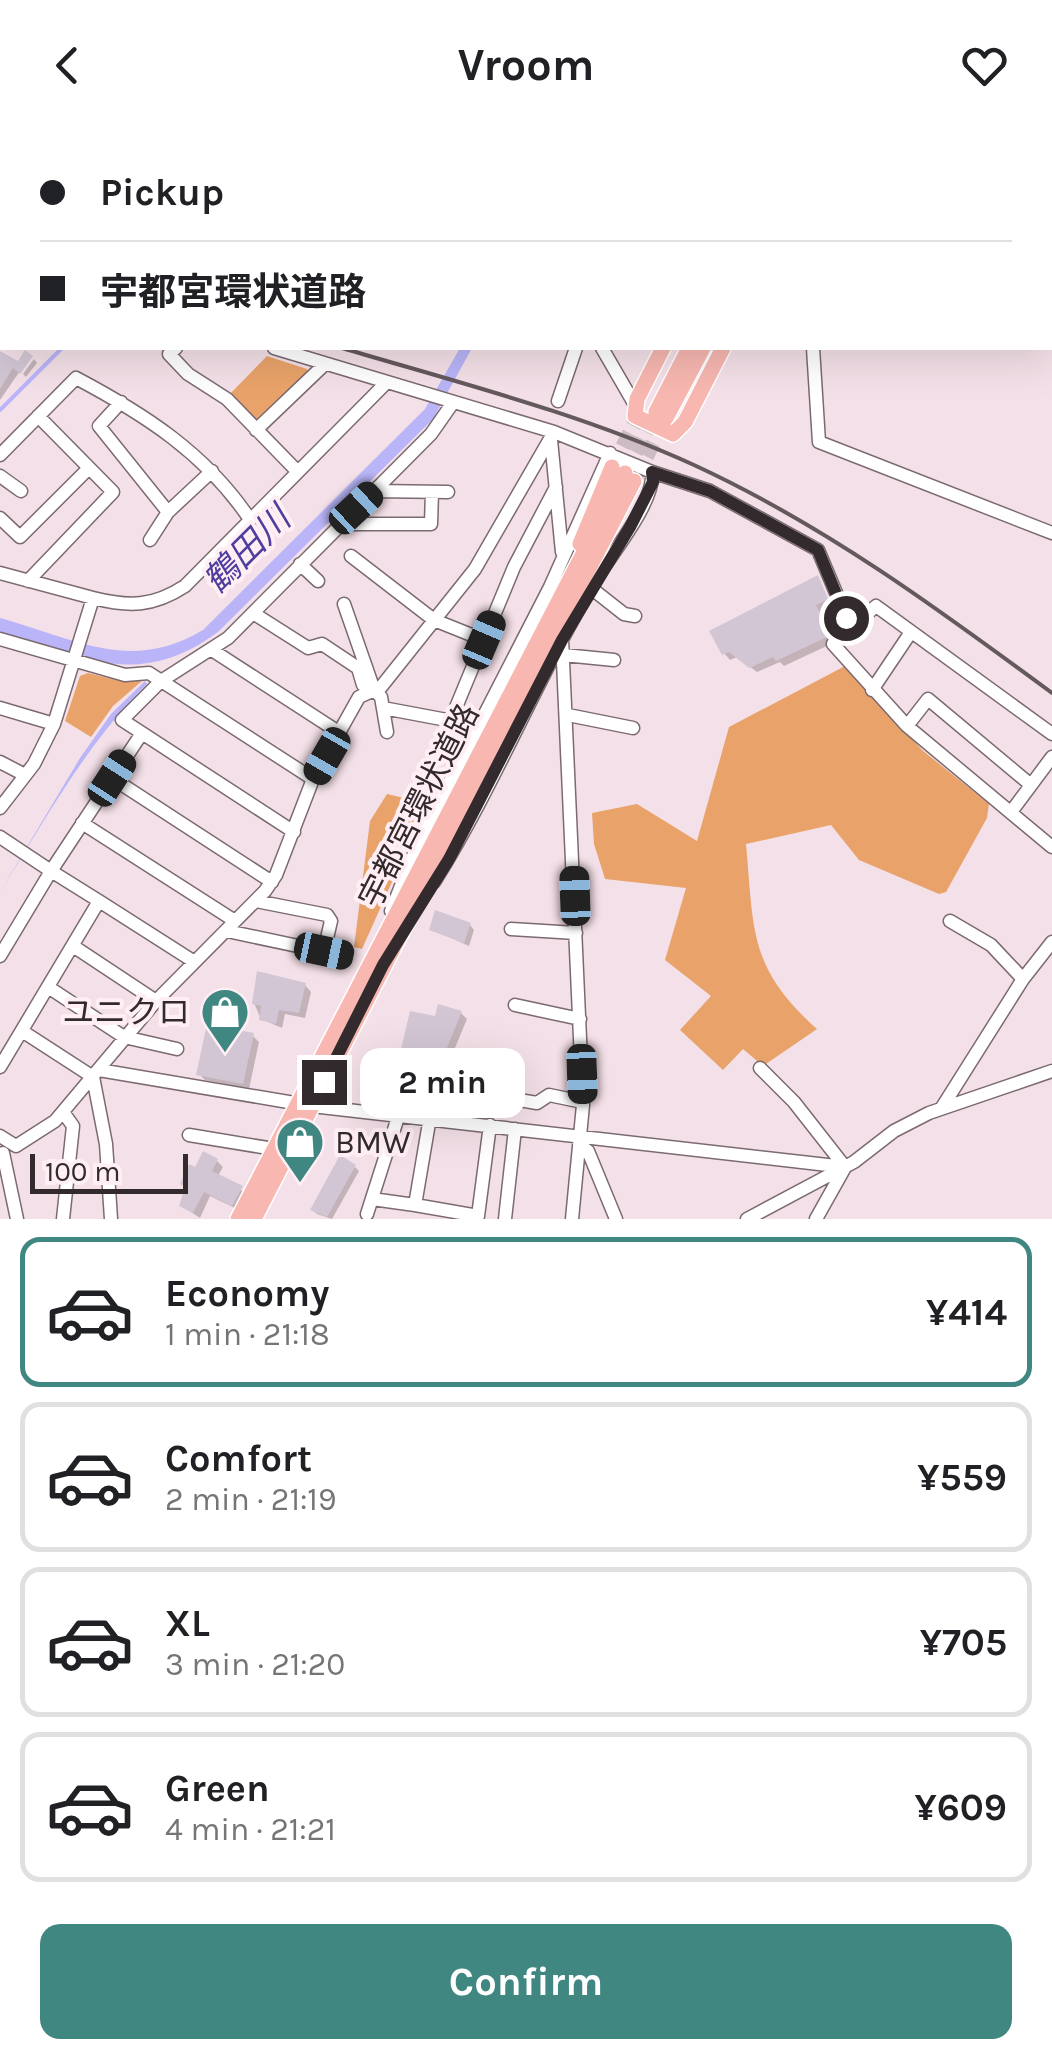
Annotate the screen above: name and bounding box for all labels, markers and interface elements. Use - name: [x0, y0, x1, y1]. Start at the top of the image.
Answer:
- icon: back: [40, 38, 95, 93]
- icon: heart: [957, 38, 1012, 93]
- text: Vroom: [458, 39, 594, 91]
- text: Pickup: [100, 170, 224, 215]
- text: 宇都宮環状道路: [100, 270, 366, 315]
- car: [324, 477, 388, 539]
- water label: 鶴田川: [195, 496, 301, 602]
- route start: [824, 596, 869, 641]
- car: [458, 607, 510, 673]
- street label: 宇都宮環状道路: [352, 698, 486, 914]
- car: [299, 723, 355, 789]
- car: [83, 745, 141, 811]
- car: [559, 865, 591, 927]
- car: [292, 930, 356, 972]
- shop icon: ユニクロ: [199, 986, 251, 1054]
- place label: ユニクロ: [62, 994, 190, 1031]
- car: [566, 1043, 598, 1105]
- callout: 2 min: [359, 1047, 524, 1117]
- route end: [302, 1060, 347, 1105]
- text: 2 min: [398, 1064, 487, 1101]
- shop icon: BMW: [274, 1116, 326, 1184]
- place label: BMW: [335, 1124, 411, 1161]
- scale bar: [30, 1149, 188, 1194]
- text: 100 m: [45, 1155, 120, 1188]
- icon: car: [45, 1267, 135, 1357]
- text: Economy: [165, 1271, 329, 1316]
- text: ¥414: [926, 1290, 1007, 1335]
- text: 1 min · 21:18: [165, 1316, 330, 1353]
- icon: car: [45, 1432, 135, 1522]
- text: Comfort: [165, 1436, 312, 1481]
- text: ¥559: [917, 1455, 1007, 1500]
- text: 2 min · 21:19: [165, 1481, 336, 1518]
- icon: car: [45, 1597, 135, 1687]
- text: XL: [165, 1601, 210, 1646]
- text: ¥705: [920, 1620, 1007, 1665]
- text: 3 min · 21:20: [165, 1646, 345, 1683]
- icon: car: [45, 1762, 135, 1852]
- text: Green: [165, 1766, 270, 1811]
- text: ¥609: [914, 1785, 1007, 1830]
- text: 4 min · 21:21: [165, 1811, 336, 1848]
- button: Confirm: [40, 1924, 1012, 2039]

